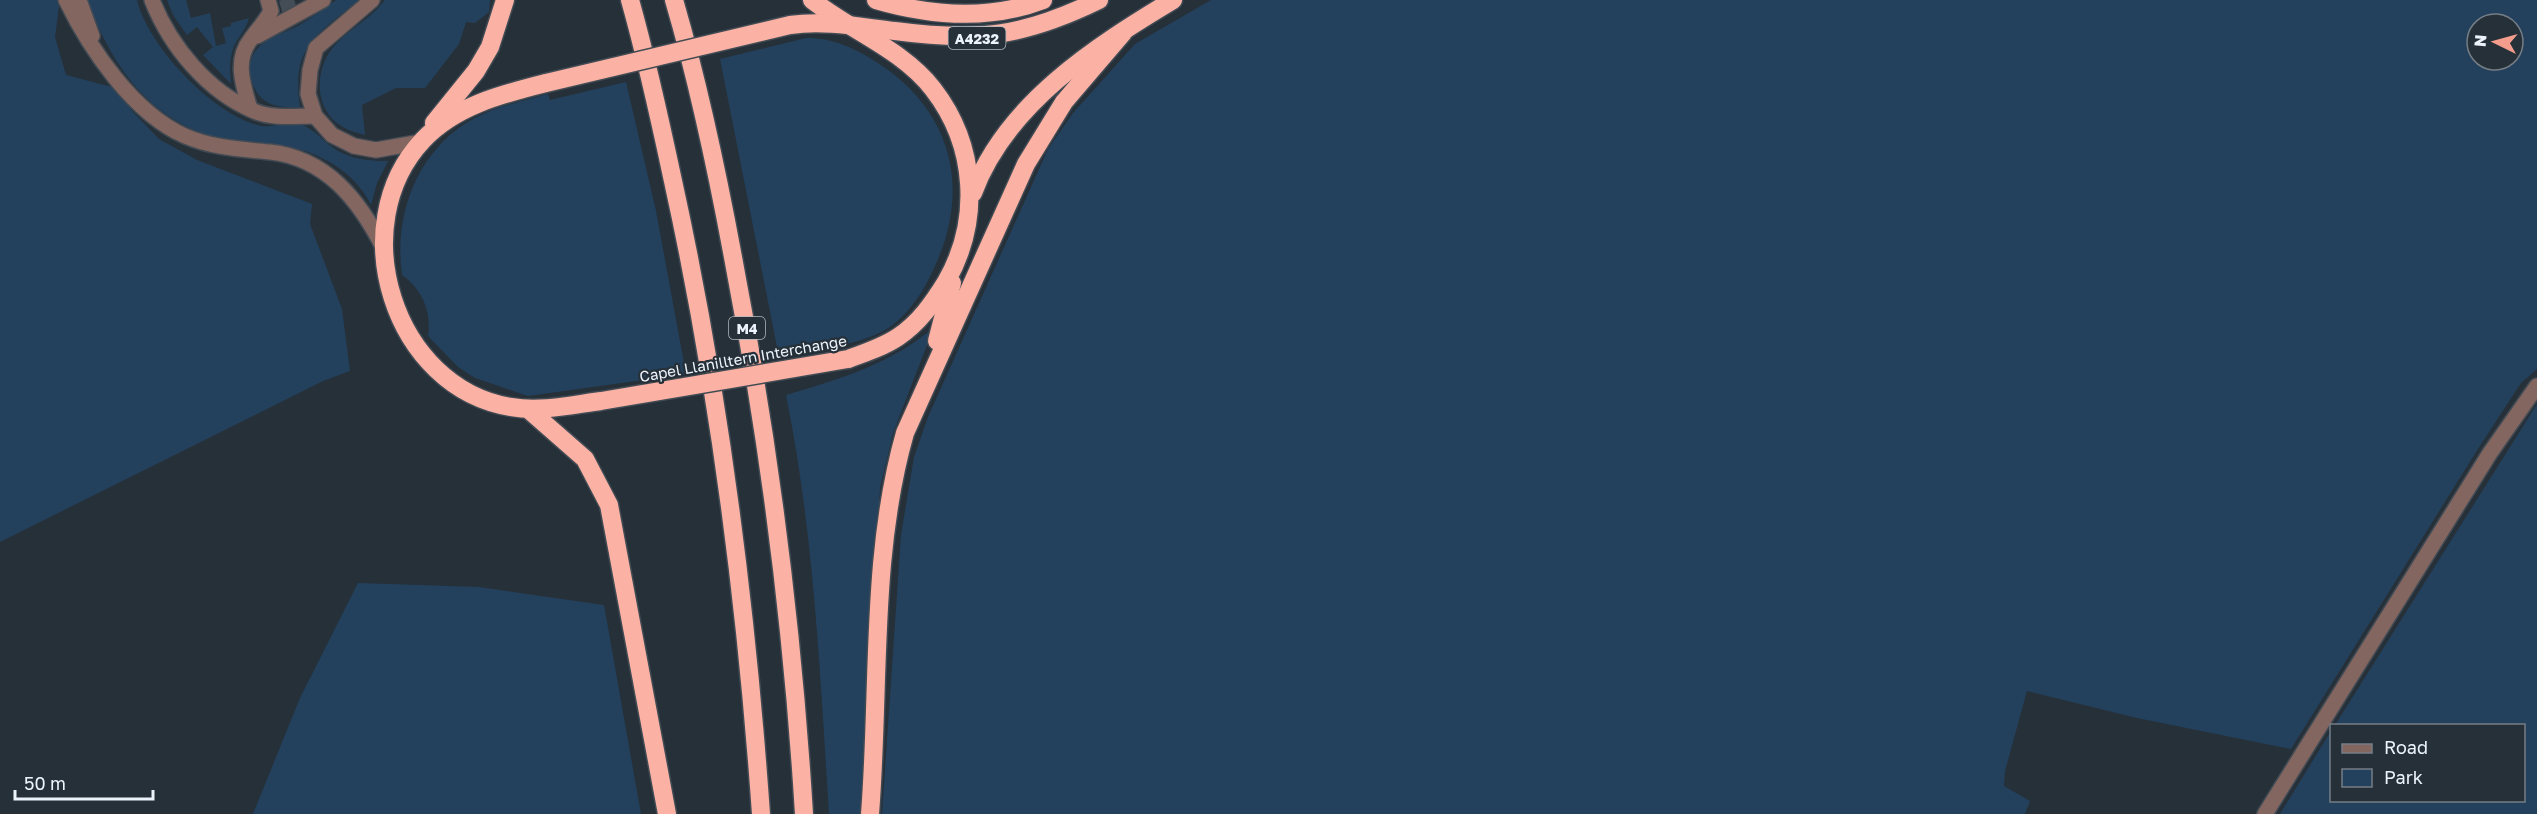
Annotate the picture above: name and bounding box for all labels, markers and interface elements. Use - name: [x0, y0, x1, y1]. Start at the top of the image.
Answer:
- north arrow: [2465, 12, 2525, 72]
- road number: A4232: [948, 27, 1006, 49]
- text: N: [2470, 34, 2491, 48]
- road number: M4: [729, 317, 765, 339]
- street label: Capel Llanilltern Interchange: [638, 331, 848, 385]
- legend: [2330, 724, 2525, 802]
- text: Road: [2384, 736, 2428, 758]
- scale bar: [15, 763, 153, 801]
- text: Park: [2384, 766, 2423, 788]
- text: 50 m: [24, 772, 66, 794]

